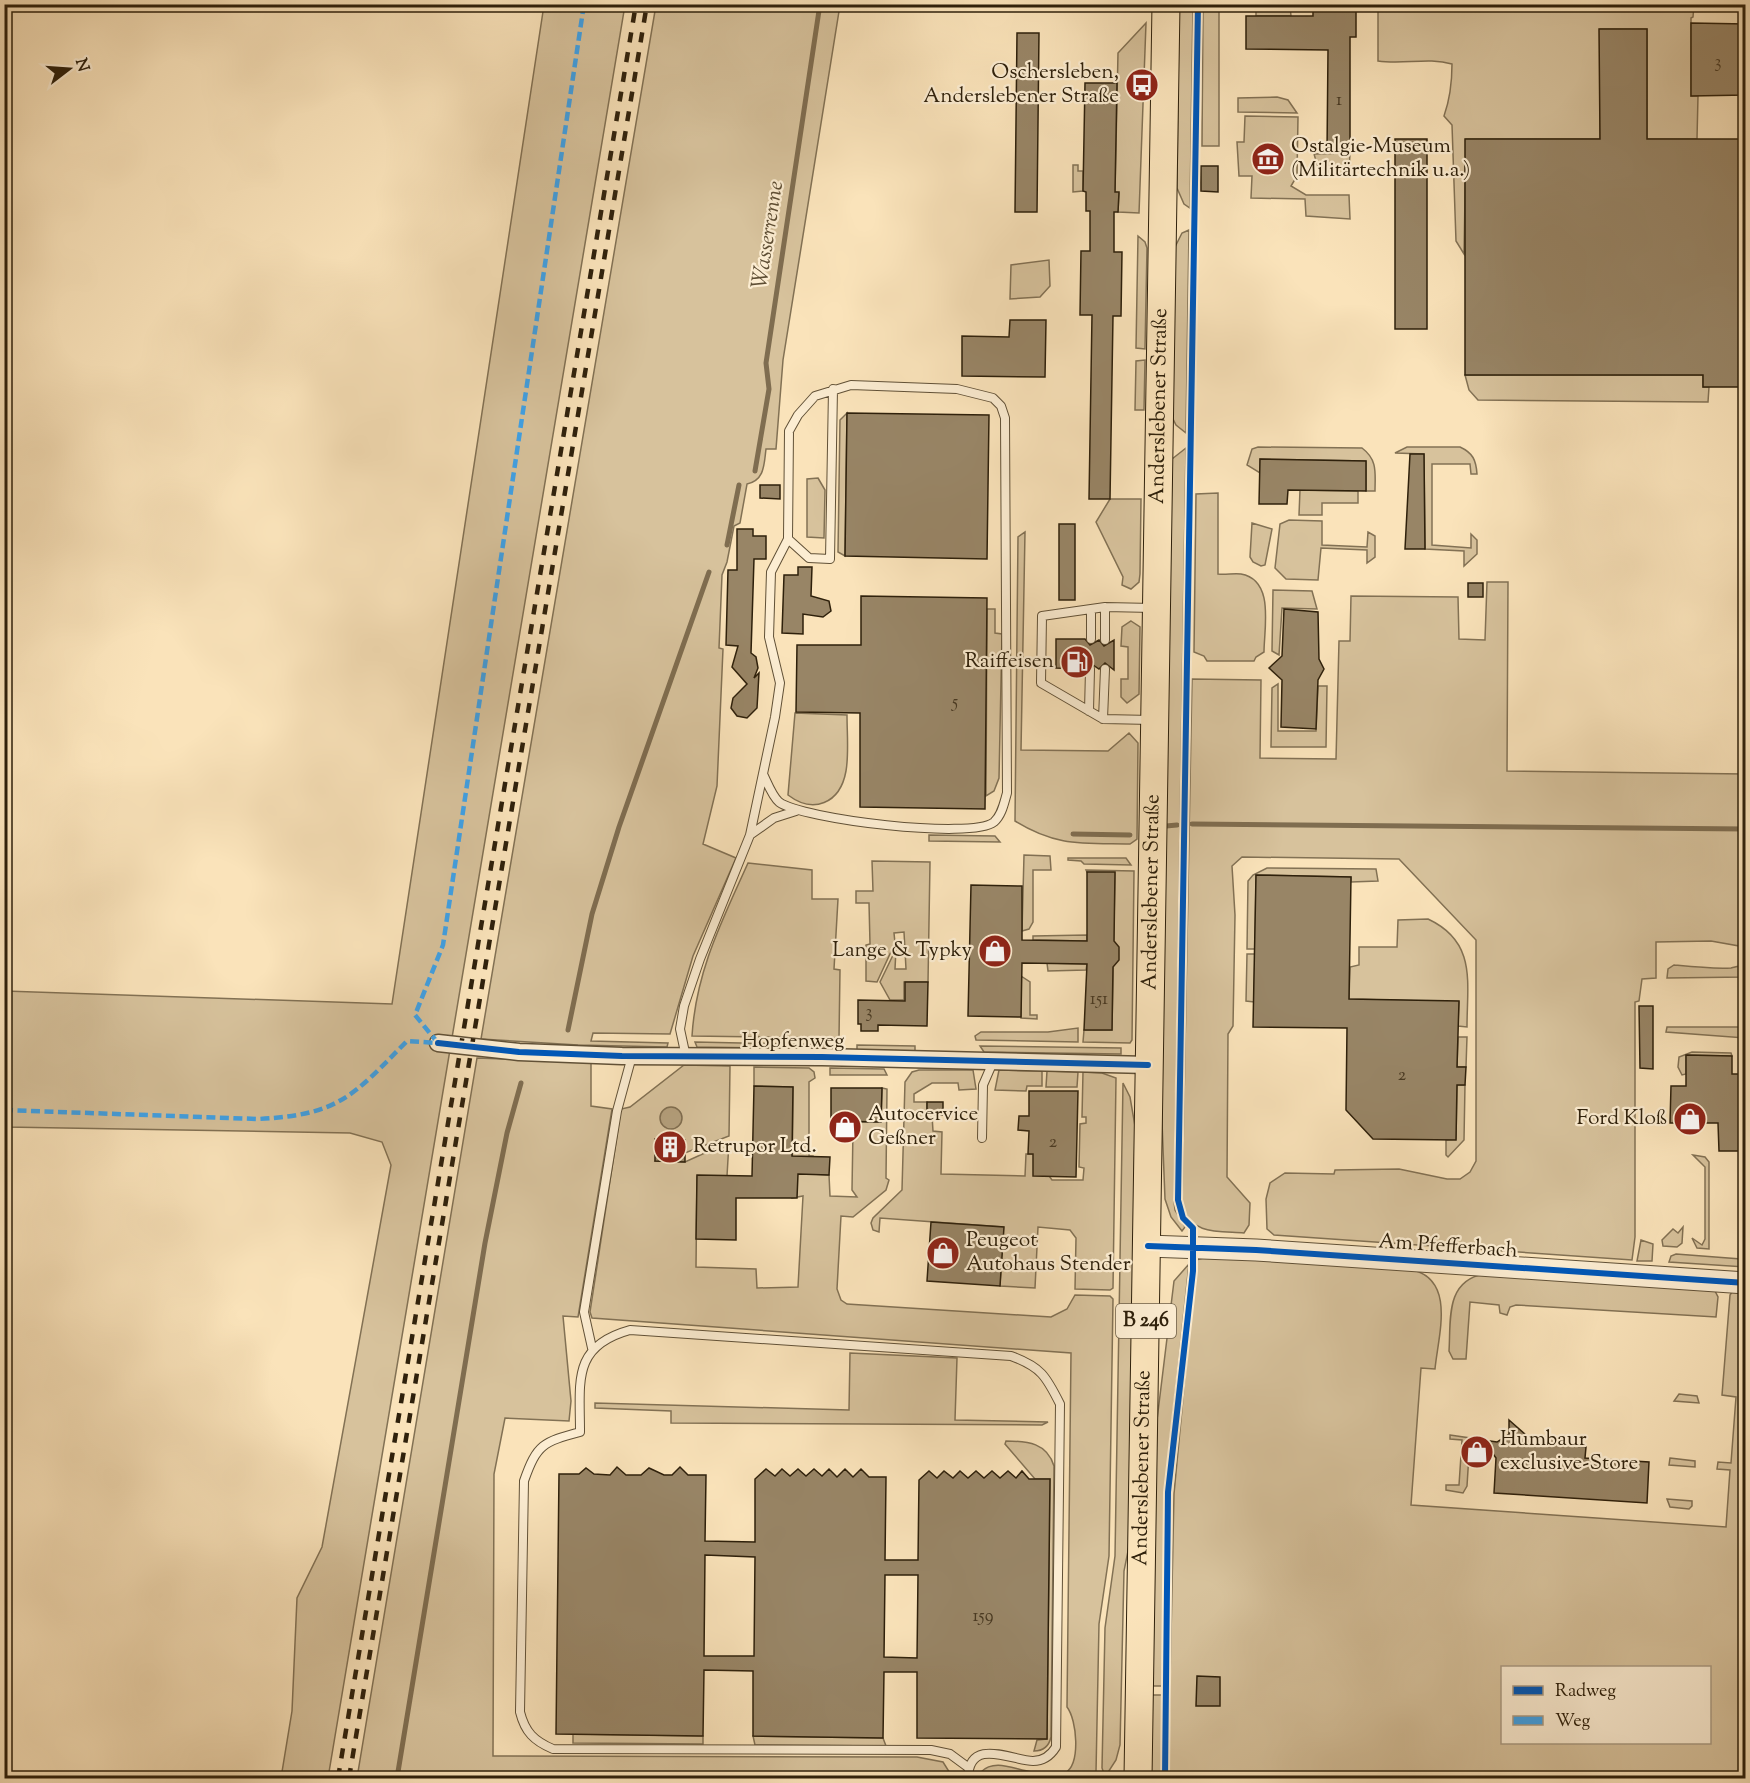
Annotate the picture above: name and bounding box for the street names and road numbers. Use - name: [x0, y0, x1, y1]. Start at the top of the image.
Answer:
- street label: Anderslebener Straße: [1143, 308, 1176, 504]
- street label: Anderslebener Straße: [1135, 794, 1169, 990]
- street label: Hopfenweg: [741, 1027, 845, 1057]
- street label: Am Pfefferbach: [1377, 1227, 1519, 1267]
- road number: B 246: [1116, 1304, 1176, 1338]
- street label: Anderslebener Straße: [1126, 1370, 1159, 1566]

